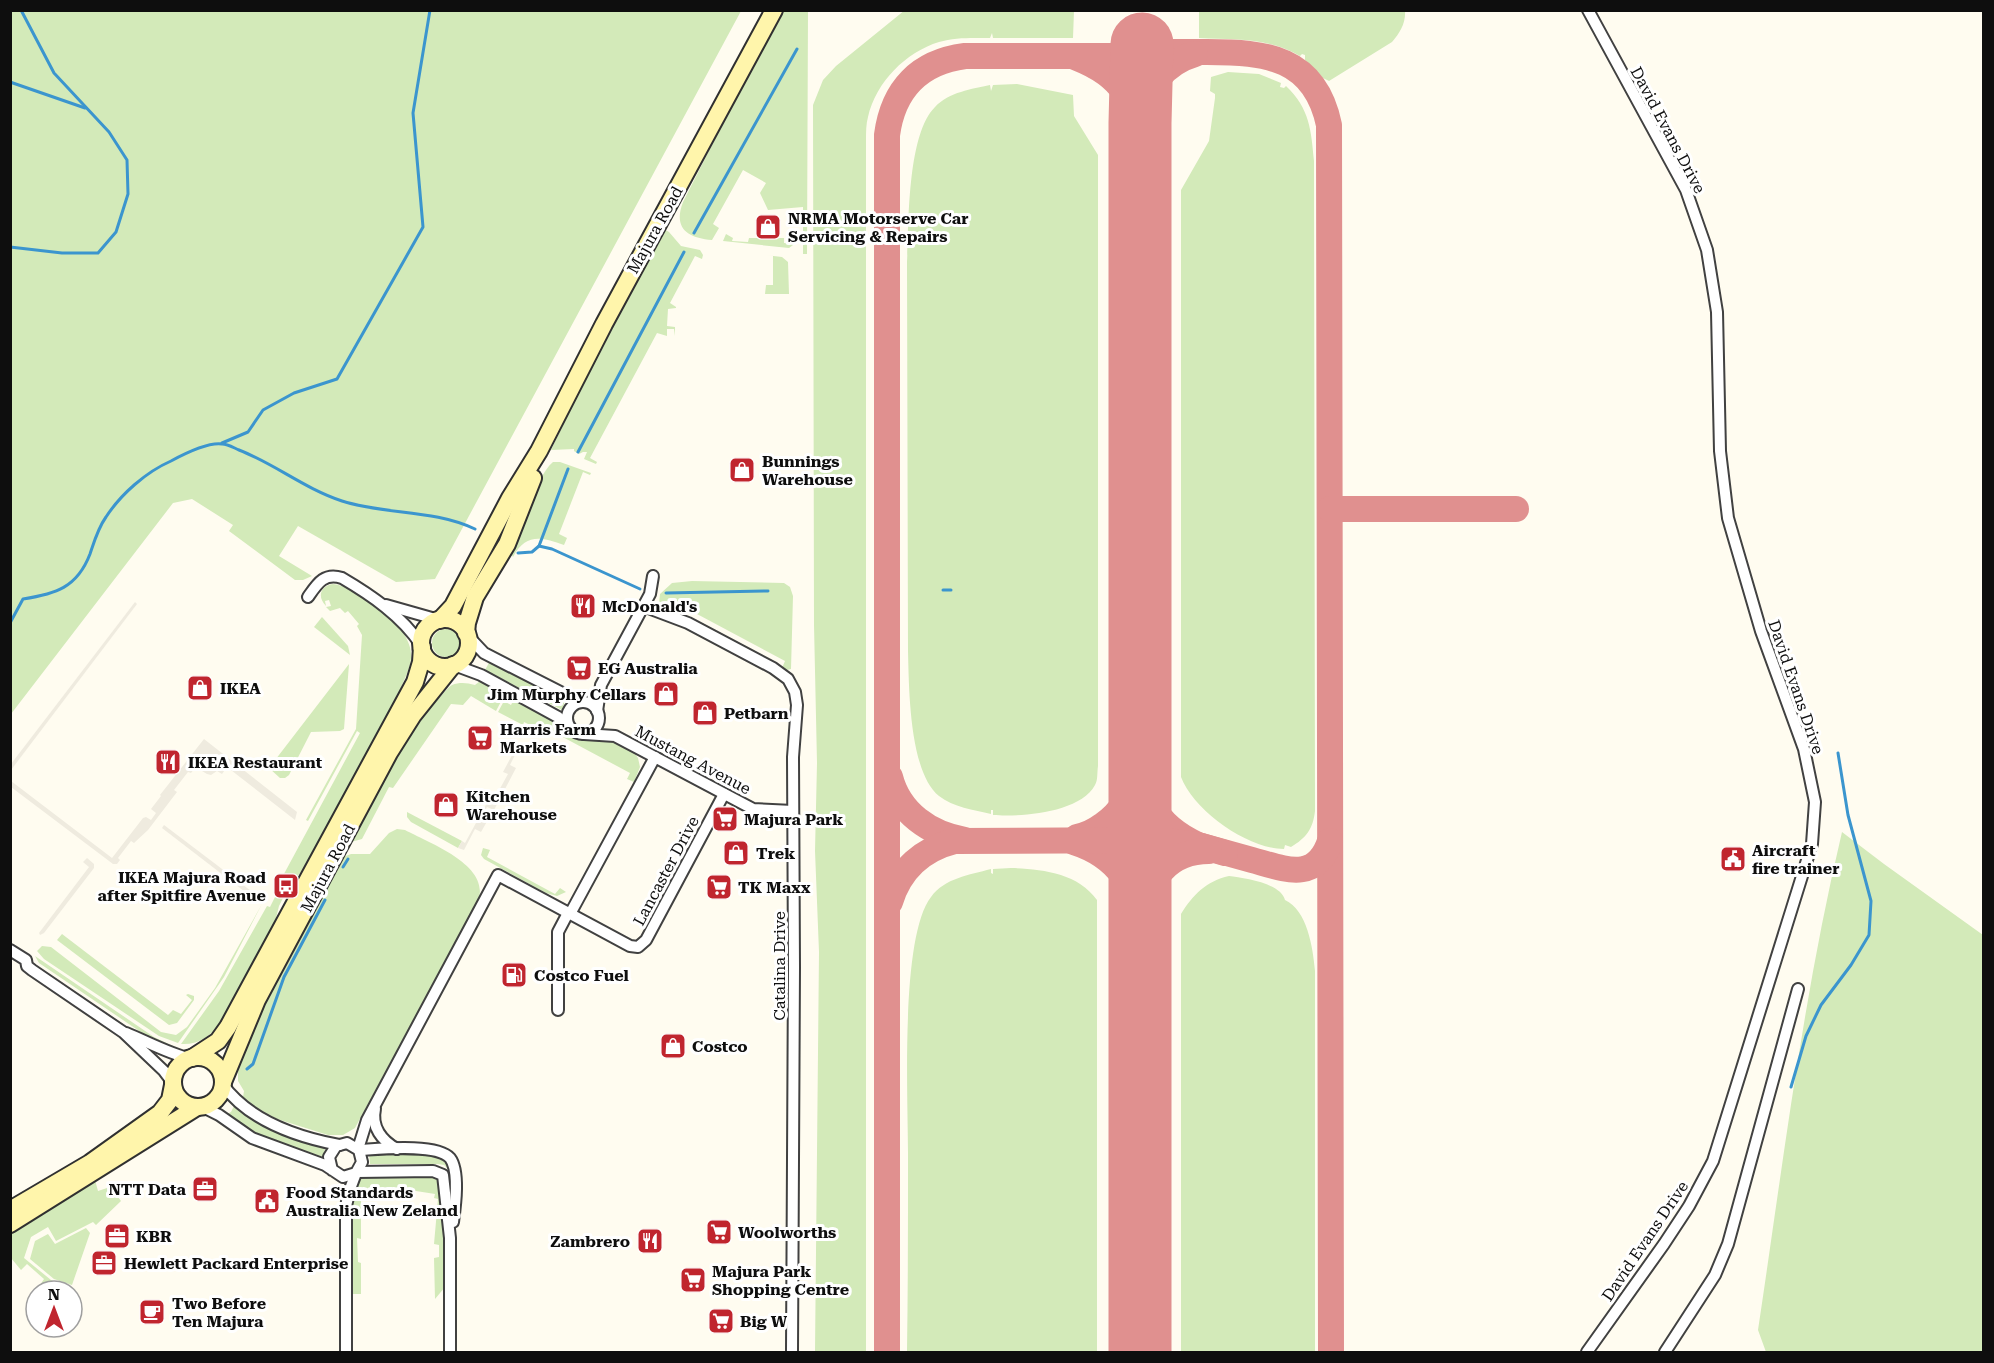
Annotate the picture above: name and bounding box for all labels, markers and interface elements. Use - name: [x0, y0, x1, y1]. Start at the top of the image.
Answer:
- street label: David Evans Drive: [1627, 63, 1710, 197]
- street label: Majura Road: [623, 183, 687, 277]
- place label: NRMA Motorserve Car Servicing & Repairs: [788, 209, 968, 246]
- shop icon: NRMA Motorserve Car Servicing & Repairs: [753, 212, 783, 242]
- place label: Bunnings Warehouse: [762, 452, 853, 489]
- shop icon: Bunnings Warehouse: [727, 455, 757, 485]
- restaurant icon: McDonald's: [568, 591, 598, 621]
- place label: McDonald's: [602, 597, 697, 616]
- street label: David Evans Drive: [1764, 617, 1828, 757]
- supermarket icon: EG Australia: [564, 653, 594, 683]
- place label: EG Australia: [598, 659, 698, 678]
- shop icon: IKEA: [185, 673, 215, 703]
- place label: IKEA: [220, 679, 261, 698]
- shop icon: Jim Murphy Cellars: [651, 679, 681, 709]
- place label: Jim Murphy Cellars: [487, 685, 646, 704]
- shop icon: Petbarn: [690, 698, 720, 728]
- place label: Petbarn: [724, 704, 789, 723]
- place label: Harris Farm Markets: [500, 720, 597, 757]
- street label: Mustang Avenue: [632, 722, 754, 799]
- supermarket icon: Harris Farm Markets: [465, 723, 495, 753]
- restaurant icon: IKEA Restaurant: [153, 747, 183, 777]
- place label: IKEA Restaurant: [188, 753, 323, 772]
- place label: Kitchen Warehouse: [466, 787, 557, 824]
- shop icon: Kitchen Warehouse: [431, 790, 461, 820]
- supermarket icon: Majura Park: [710, 804, 740, 834]
- place label: Majura Park: [744, 810, 843, 829]
- street label: Lancaster Drive: [629, 813, 703, 929]
- street label: Majura Road: [297, 821, 359, 915]
- shop icon: Trek: [721, 838, 751, 868]
- place label: Aircraft fire trainer: [1752, 841, 1840, 878]
- place label: Trek: [756, 844, 795, 863]
- public building icon: Aircraft fire trainer: [1718, 844, 1748, 874]
- place label: IKEA Majura Road after Spitfire Avenue: [98, 868, 266, 905]
- bus stop icon: IKEA Majura Road after Spitfire Avenue: [271, 871, 301, 901]
- supermarket icon: TK Maxx: [704, 872, 734, 902]
- place label: TK Maxx: [738, 878, 811, 897]
- street label: Catalina Drive: [770, 911, 789, 1021]
- fuel station icon: Costco Fuel: [499, 960, 529, 990]
- place label: Costco Fuel: [534, 966, 630, 985]
- shop icon: Costco: [658, 1031, 688, 1061]
- place label: Costco: [692, 1037, 748, 1056]
- office icon: NTT Data: [190, 1174, 220, 1204]
- street label: David Evans Drive: [1598, 1177, 1692, 1305]
- place label: NTT Data: [108, 1180, 187, 1199]
- place label: Food Standards Australia New Zeland: [286, 1183, 458, 1220]
- public building icon: Food Standards Australia New Zeland: [252, 1186, 282, 1216]
- supermarket icon: Woolworths: [704, 1217, 734, 1247]
- office icon: KBR: [102, 1221, 132, 1251]
- place label: Woolworths: [738, 1223, 836, 1242]
- restaurant icon: Zambrero: [635, 1226, 665, 1256]
- place label: KBR: [136, 1227, 172, 1246]
- place label: Zambrero: [550, 1232, 630, 1251]
- office icon: Hewlett Packard Enterprise: [89, 1248, 119, 1278]
- place label: Hewlett Packard Enterprise: [124, 1254, 348, 1273]
- place label: Majura Park Shopping Centre: [712, 1262, 849, 1299]
- supermarket icon: Majura Park Shopping Centre: [678, 1265, 708, 1295]
- north arrow: [24, 1279, 84, 1339]
- text: N: [48, 1285, 60, 1304]
- place label: Two Before Ten Majura: [172, 1294, 266, 1331]
- cafe icon: Two Before Ten Majura: [137, 1297, 167, 1327]
- supermarket icon: Big W: [706, 1306, 736, 1336]
- place label: Big W: [740, 1312, 788, 1331]

